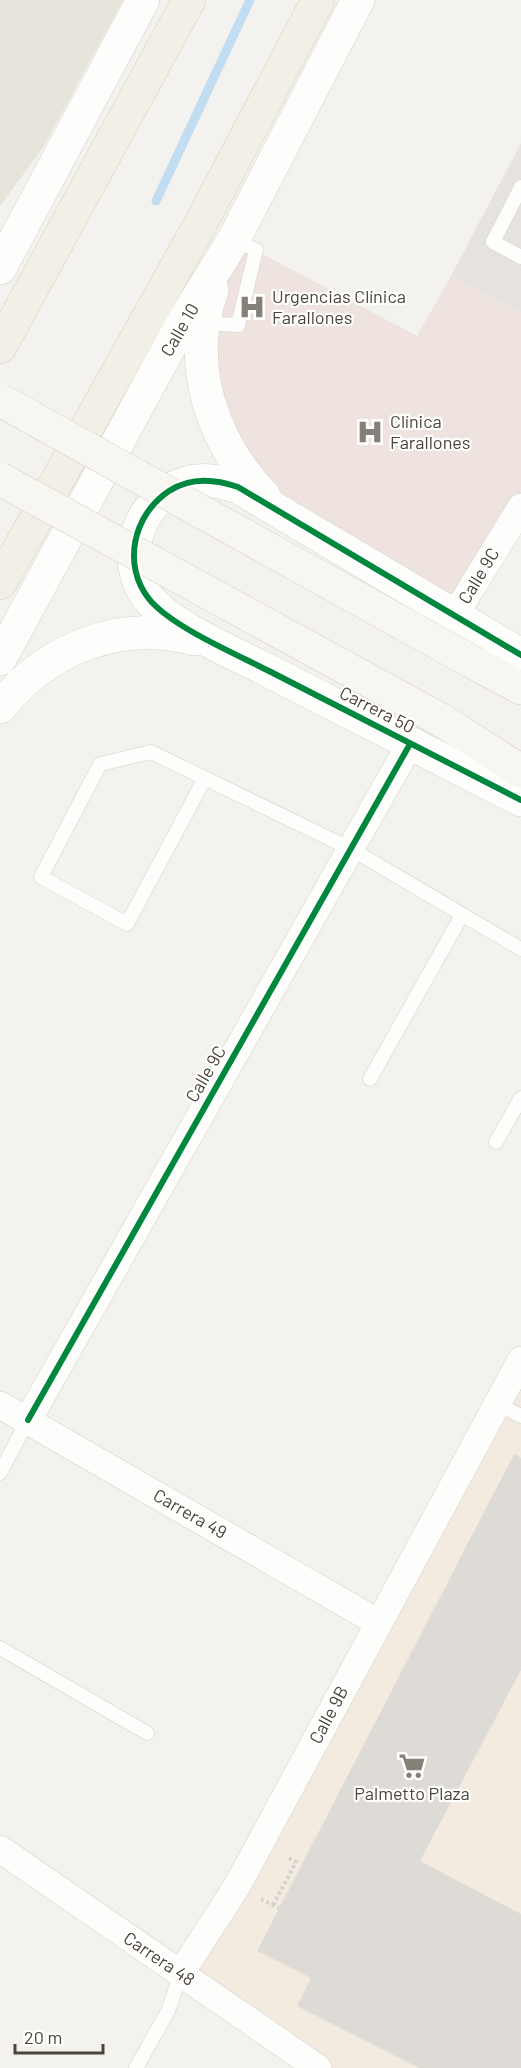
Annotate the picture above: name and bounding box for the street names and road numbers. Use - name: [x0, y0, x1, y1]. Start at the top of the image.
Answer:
- street label: Calle 10: [155, 299, 203, 360]
- street label: Calle 9C: [453, 543, 503, 608]
- street label: Carrera 50: [336, 681, 419, 737]
- street label: Calle 9C: [180, 1041, 230, 1106]
- street label: Carrera 49: [150, 1483, 231, 1543]
- street label: Calle 9B: [304, 1682, 352, 1747]
- street label: Carrera 48: [120, 1926, 199, 1990]

